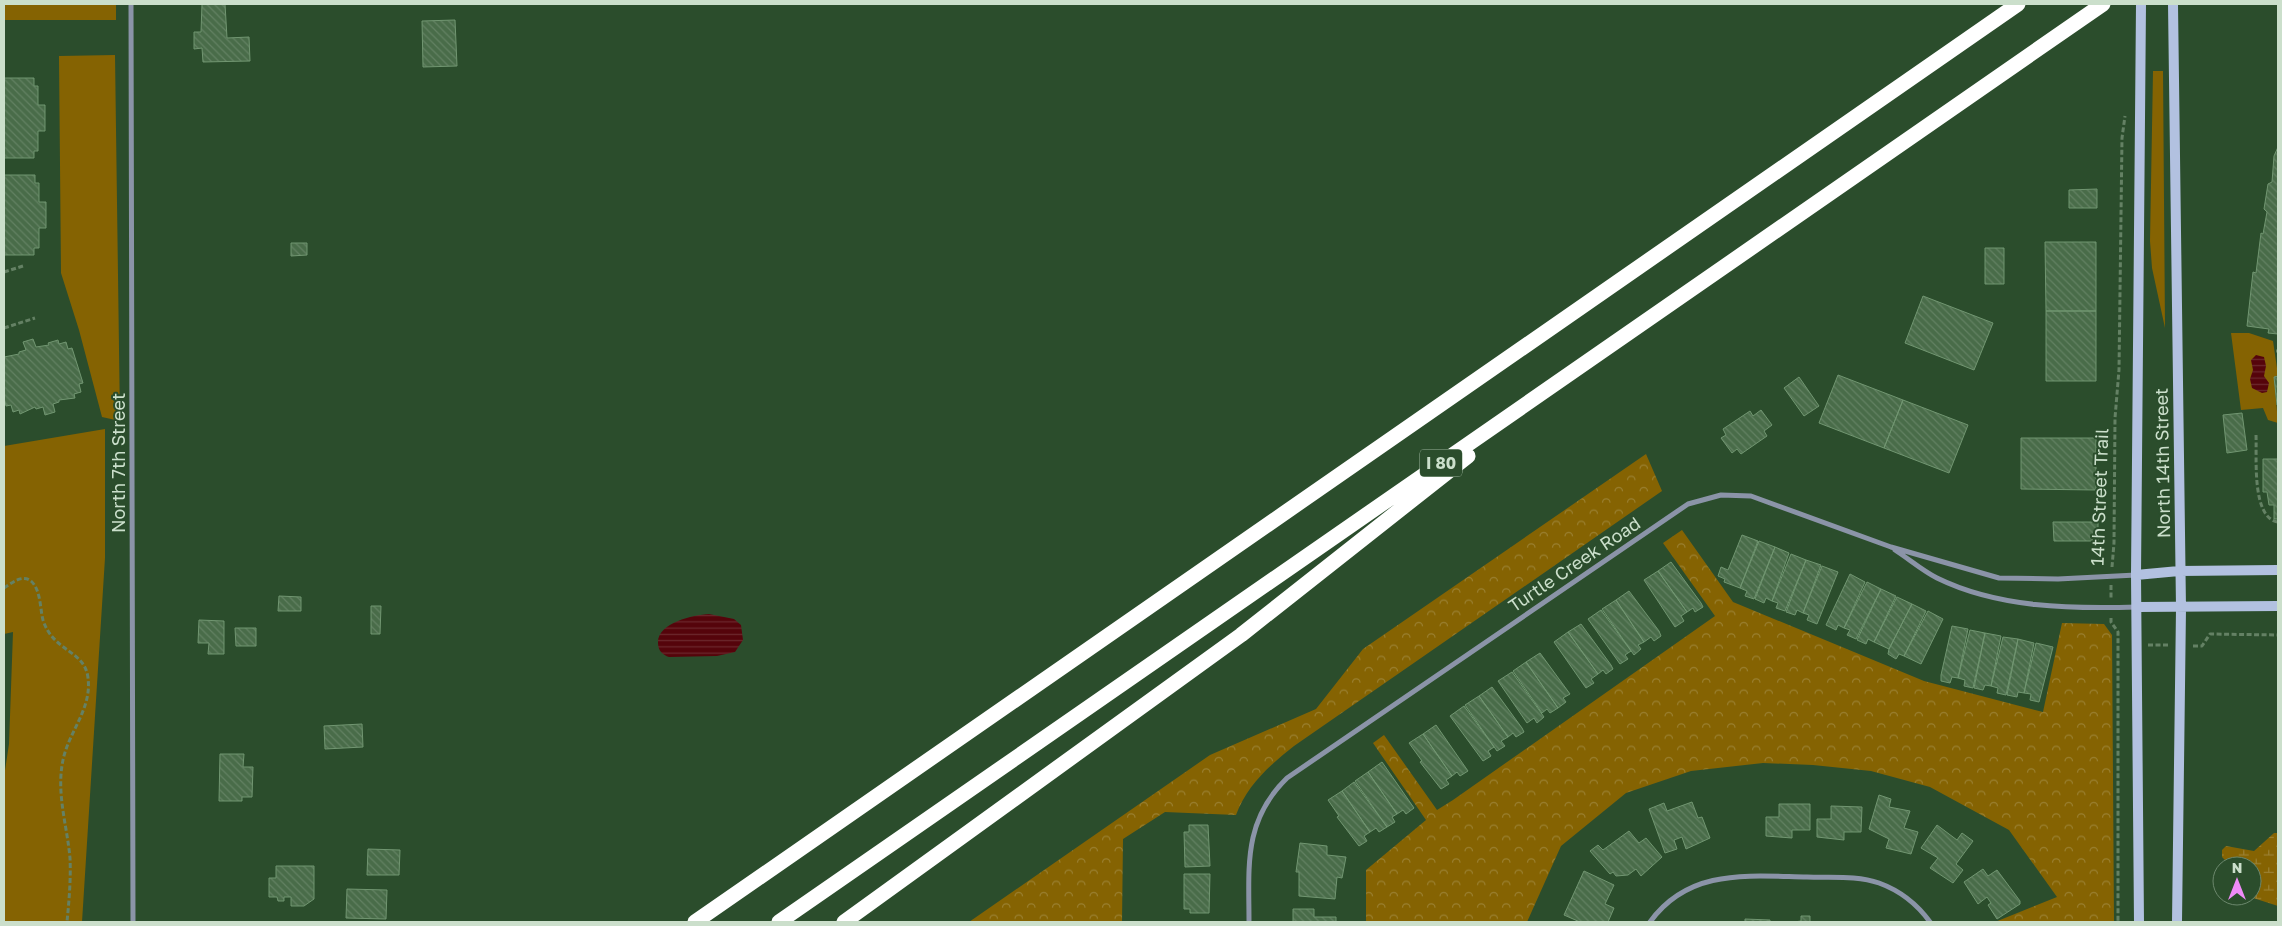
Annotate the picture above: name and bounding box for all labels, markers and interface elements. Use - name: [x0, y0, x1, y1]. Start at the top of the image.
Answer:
- street label: North 14th Street: [2150, 388, 2174, 538]
- street label: North 7th Street: [107, 393, 129, 533]
- street label: 14th Street Trail: [2086, 428, 2112, 566]
- road number: I 80: [1420, 449, 1462, 476]
- street label: Turtle Creek Road: [1504, 512, 1644, 616]
- north arrow: [2212, 856, 2262, 906]
- text: N: [2232, 859, 2242, 876]

